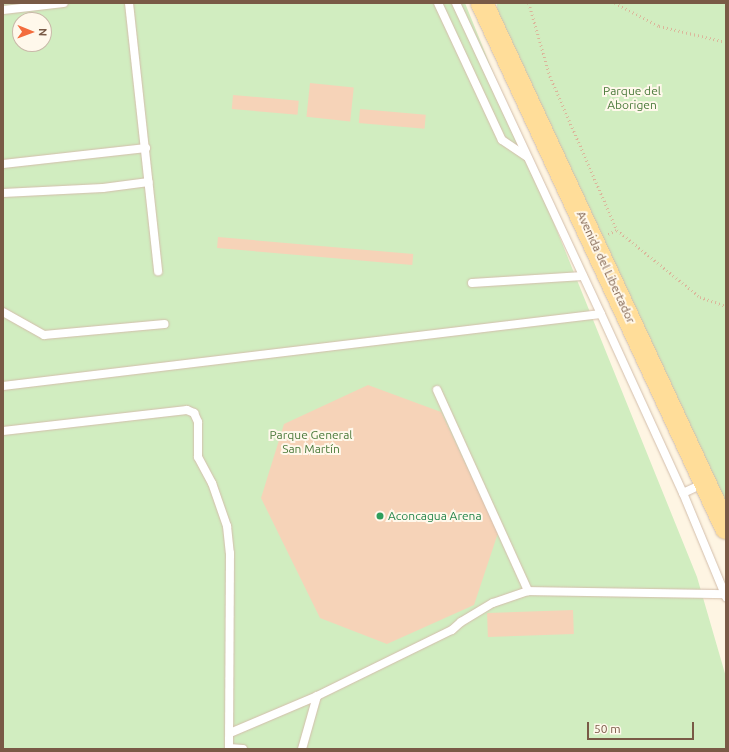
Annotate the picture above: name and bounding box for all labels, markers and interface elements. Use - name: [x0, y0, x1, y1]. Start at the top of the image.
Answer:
- north arrow: [12, 12, 52, 52]
- text: N: [37, 28, 49, 36]
- park label: Parque del Aborigen: [603, 84, 661, 112]
- street label: Avenida del Libertador: [574, 209, 638, 325]
- park label: Parque General San Martín: [270, 428, 352, 456]
- place label: Aconcagua Arena: [388, 509, 482, 523]
- marker: Aconcagua Arena: [375, 511, 385, 521]
- scale bar: [589, 714, 696, 740]
- text: 50 m: [594, 722, 621, 735]

